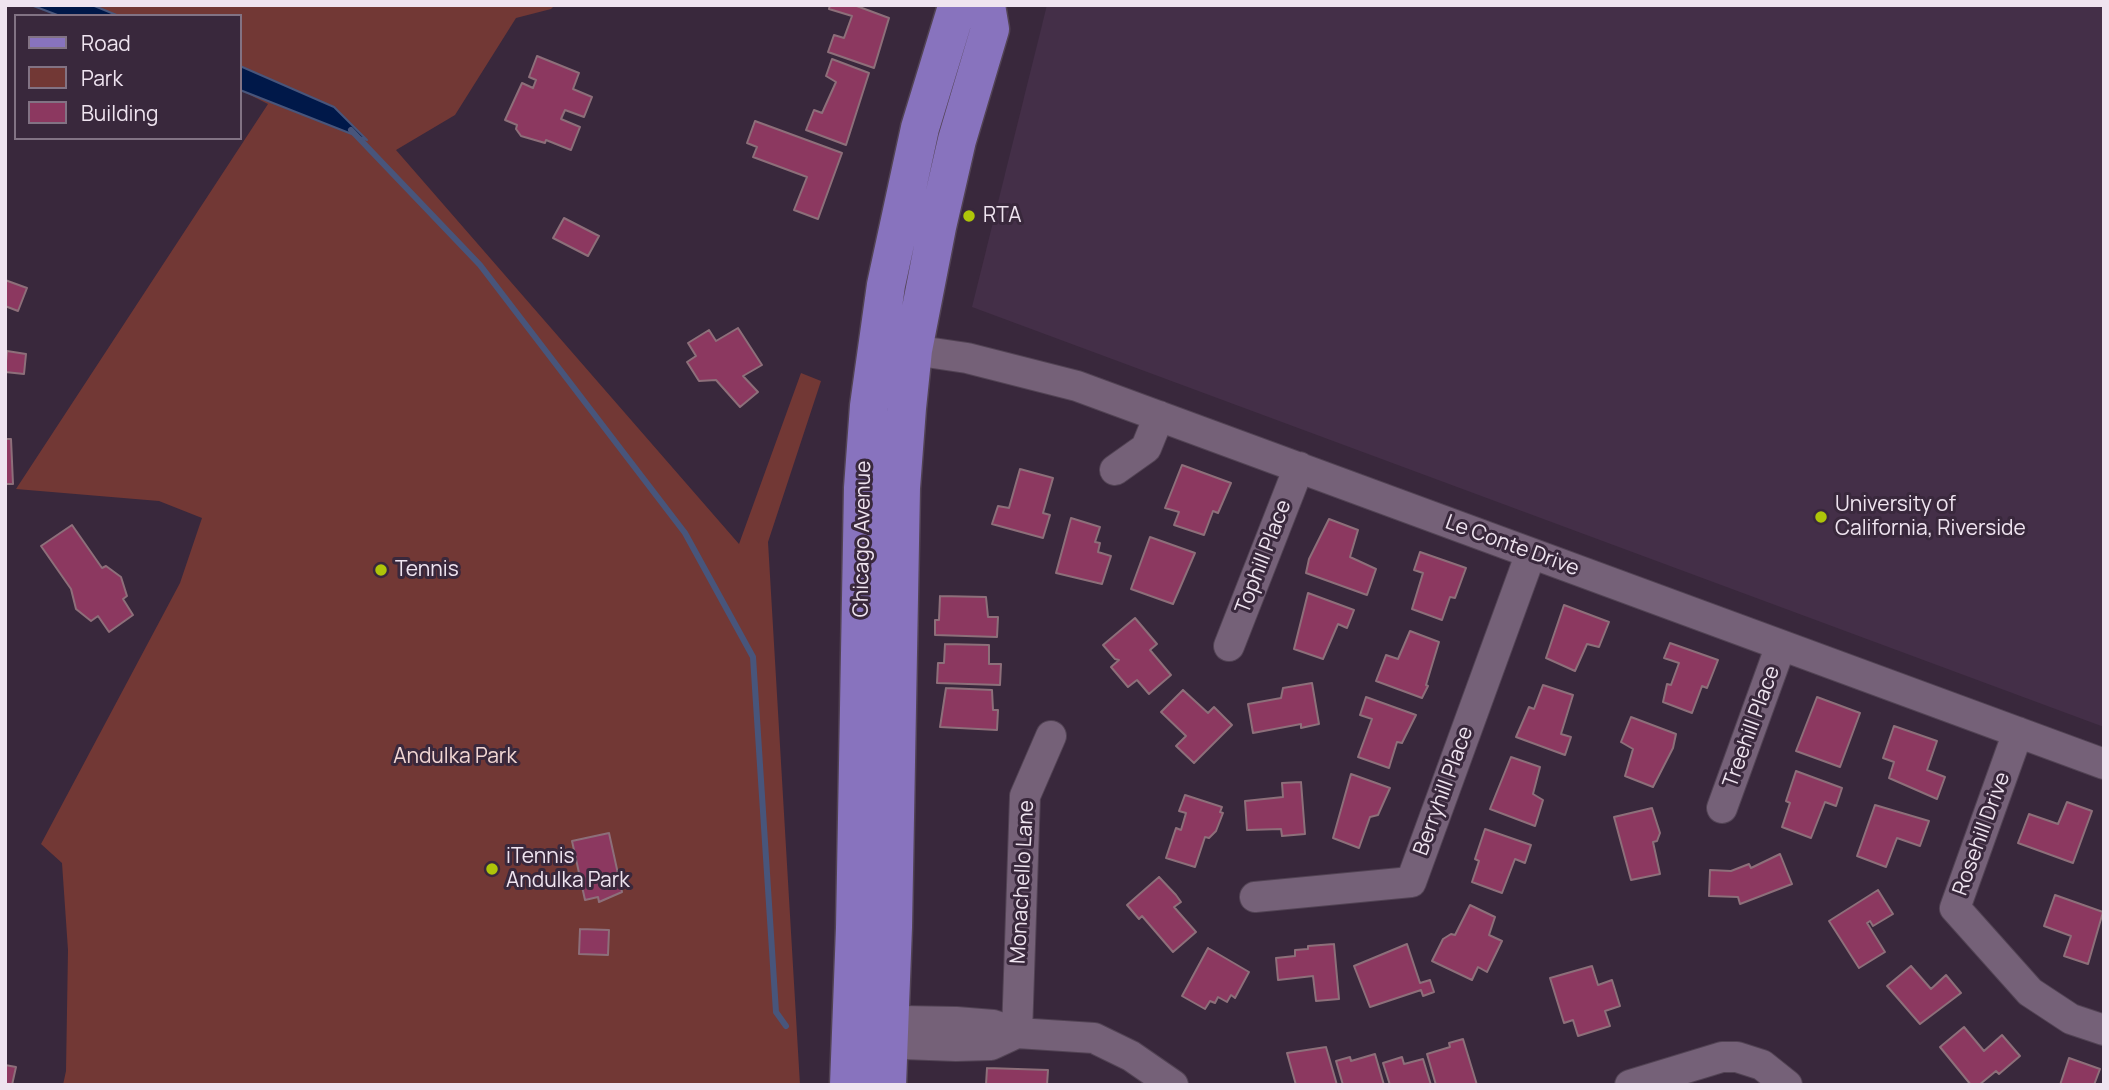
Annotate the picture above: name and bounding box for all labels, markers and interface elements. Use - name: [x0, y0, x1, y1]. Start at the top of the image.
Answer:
- legend: [14, 14, 242, 140]
- text: Road: [81, 29, 131, 57]
- text: Park: [81, 64, 123, 92]
- text: Building: [81, 99, 158, 127]
- place label: RTA: [983, 203, 1022, 229]
- marker: RTA: [961, 208, 977, 224]
- street label: Chicago Avenue: [849, 461, 877, 617]
- place label: University of California, Riverside: [1835, 492, 2026, 542]
- street label: Tophill Place: [1231, 497, 1297, 617]
- marker: University of California, Riverside: [1813, 509, 1829, 525]
- street label: Le Conte Drive: [1442, 510, 1582, 582]
- place label: Tennis: [395, 557, 459, 583]
- marker: Tennis: [373, 562, 389, 578]
- street label: Treehill Place: [1718, 663, 1786, 791]
- street label: Berryhill Place: [1409, 723, 1479, 859]
- park label: Andulka Park: [393, 744, 517, 770]
- street label: Rosehill Drive: [1948, 769, 2016, 899]
- street label: Monachello Lane: [1006, 799, 1040, 965]
- place label: iTennis Andulka Park: [506, 844, 630, 894]
- marker: iTennis Andulka Park: [484, 861, 500, 877]

